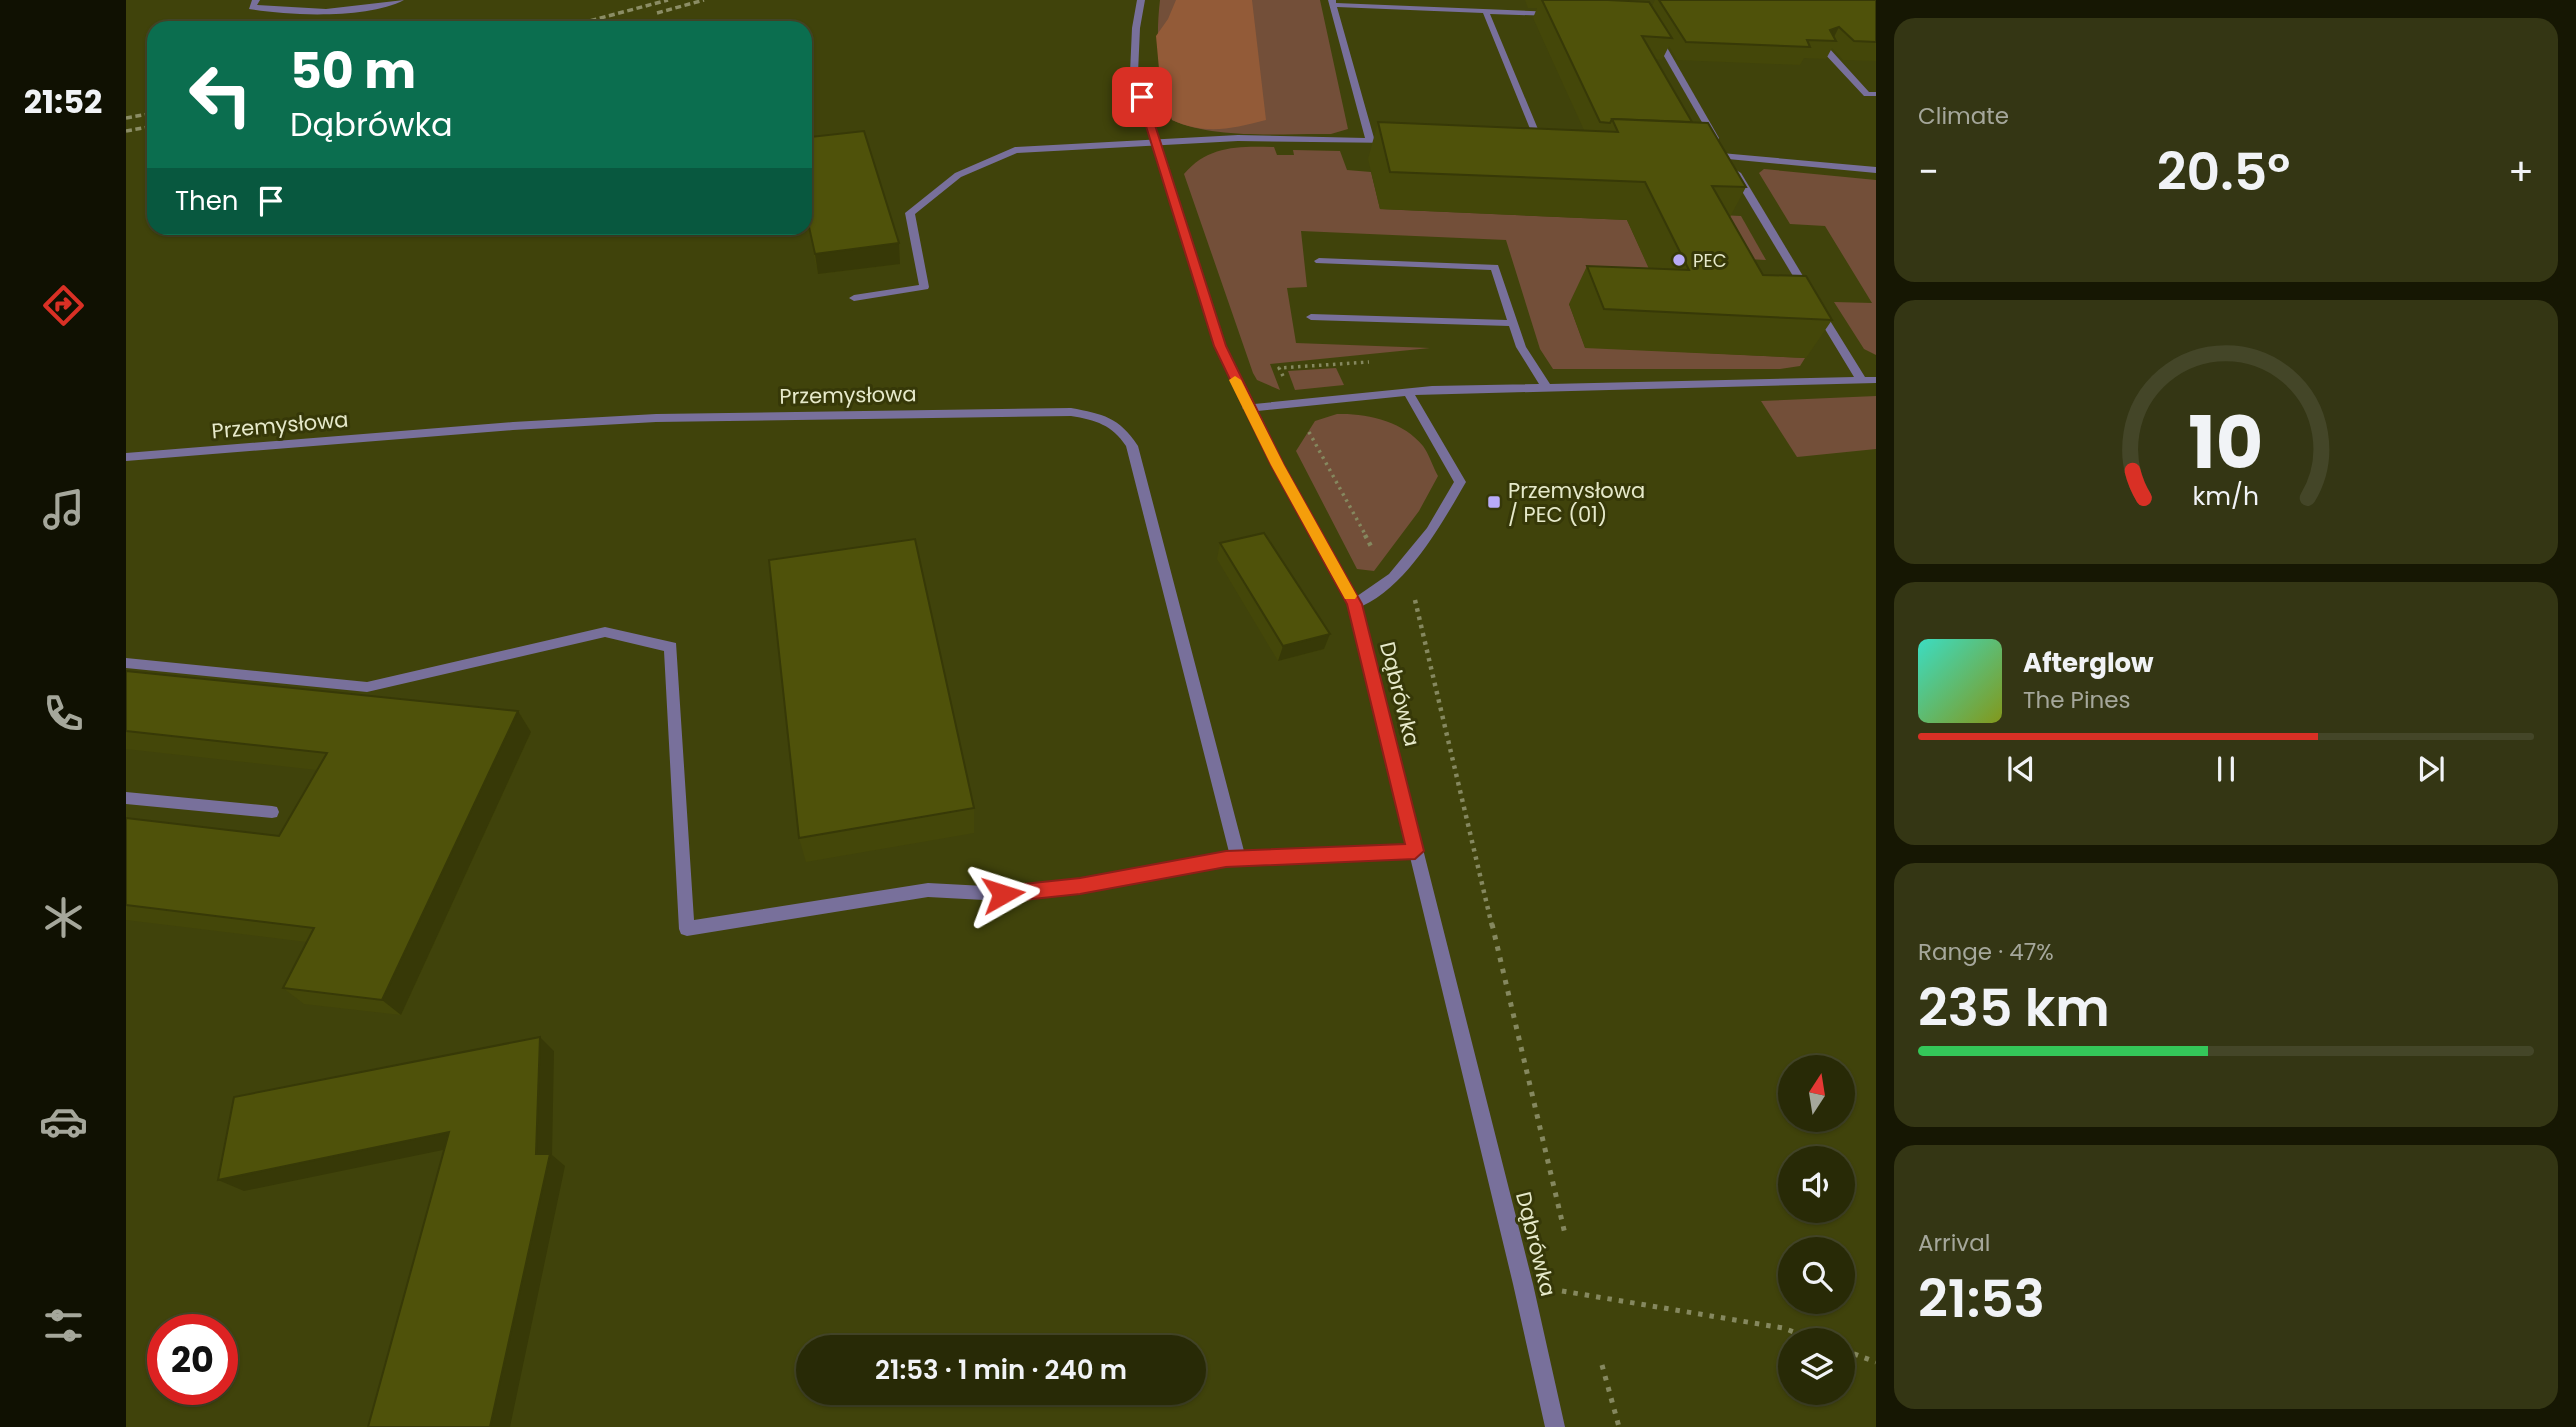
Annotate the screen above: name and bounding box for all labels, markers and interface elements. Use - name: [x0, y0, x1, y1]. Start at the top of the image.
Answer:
- text: 50 m: [290, 37, 416, 105]
- icon: left: [175, 49, 266, 140]
- pin: [1112, 67, 1172, 127]
- icon: arrive: [1123, 78, 1161, 116]
- text: 21:52: [24, 79, 102, 124]
- text: Climate: [1918, 100, 2009, 132]
- text: Dąbrówka: [290, 102, 453, 147]
- text: 20.5°: [2157, 135, 2290, 208]
- text: −: [1918, 145, 1939, 198]
- text: +: [2508, 145, 2534, 198]
- icon: arrive: [252, 182, 290, 220]
- text: Then: [175, 183, 238, 219]
- place label: PEC: [1693, 248, 1727, 273]
- marker: PEC: [1671, 252, 1687, 268]
- icon: directions: [39, 281, 88, 330]
- street label: Przemysłowa: [779, 379, 917, 411]
- text: 10: [2189, 392, 2263, 493]
- street label: Przemysłowa: [210, 405, 350, 445]
- place label: Przemysłowa / PEC (01): [1508, 476, 1645, 529]
- text: km/h: [2193, 478, 2259, 513]
- icon: music: [39, 485, 88, 534]
- marker: Przemysłowa / PEC (01): [1486, 494, 1502, 510]
- street label: Dąbrówka: [1373, 639, 1427, 749]
- text: Afterglow: [2023, 645, 2154, 681]
- text: The Pines: [2023, 684, 2131, 716]
- icon: phone: [39, 689, 88, 738]
- icon: previous: [2002, 750, 2040, 788]
- icon: pause: [2207, 750, 2245, 788]
- icon: next: [2412, 750, 2450, 788]
- position arrow: [966, 857, 1040, 931]
- icon: climate: [39, 893, 88, 942]
- text: Range · 47%: [1918, 936, 2054, 968]
- text: 235 km: [1918, 971, 2110, 1044]
- north arrow: [1778, 1055, 1855, 1132]
- map controls: [1778, 1055, 1855, 1405]
- icon: car: [39, 1097, 88, 1146]
- button: sound: [1778, 1146, 1855, 1223]
- street label: Dąbrówka: [1509, 1189, 1563, 1299]
- text: Arrival: [1918, 1227, 1990, 1259]
- button: search: [1778, 1237, 1855, 1314]
- text: 21:53: [1918, 1262, 2045, 1335]
- icon: filters: [39, 1301, 88, 1350]
- speed limit sign: 20: [147, 1314, 238, 1405]
- button: layers: [1778, 1328, 1855, 1405]
- text: 21:53 · 1 min · 240 m: [875, 1352, 1127, 1388]

